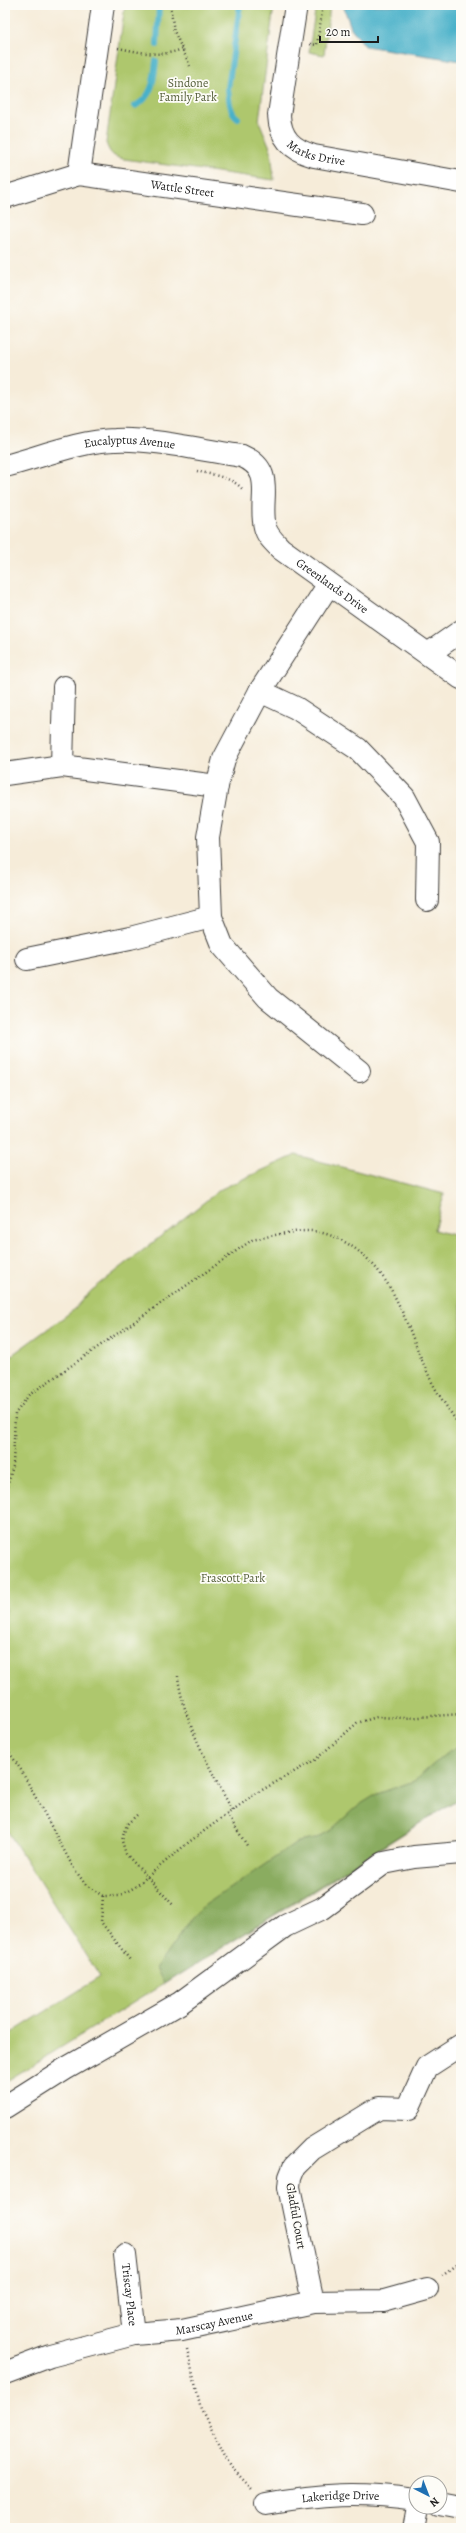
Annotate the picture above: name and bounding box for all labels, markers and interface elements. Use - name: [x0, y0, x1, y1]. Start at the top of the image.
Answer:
- scale bar: [320, 18, 378, 44]
- text: 20 m: [326, 24, 350, 40]
- park label: Sindone Family Park: [159, 75, 217, 105]
- street label: Marks Drive: [284, 136, 346, 169]
- street label: Wattle Street: [149, 176, 215, 201]
- street label: Eucalyptus Avenue: [82, 432, 177, 453]
- street label: Greenlands Drive: [293, 554, 372, 617]
- park label: Frascott Park: [201, 1570, 265, 1586]
- street label: Gladful Court: [282, 2182, 310, 2250]
- street label: Triscay Place: [118, 2263, 141, 2327]
- street label: Marscay Avenue: [175, 2307, 254, 2339]
- north arrow: [408, 2475, 448, 2515]
- street label: Lakeridge Drive: [301, 2487, 380, 2506]
- text: N: [426, 2494, 442, 2510]

